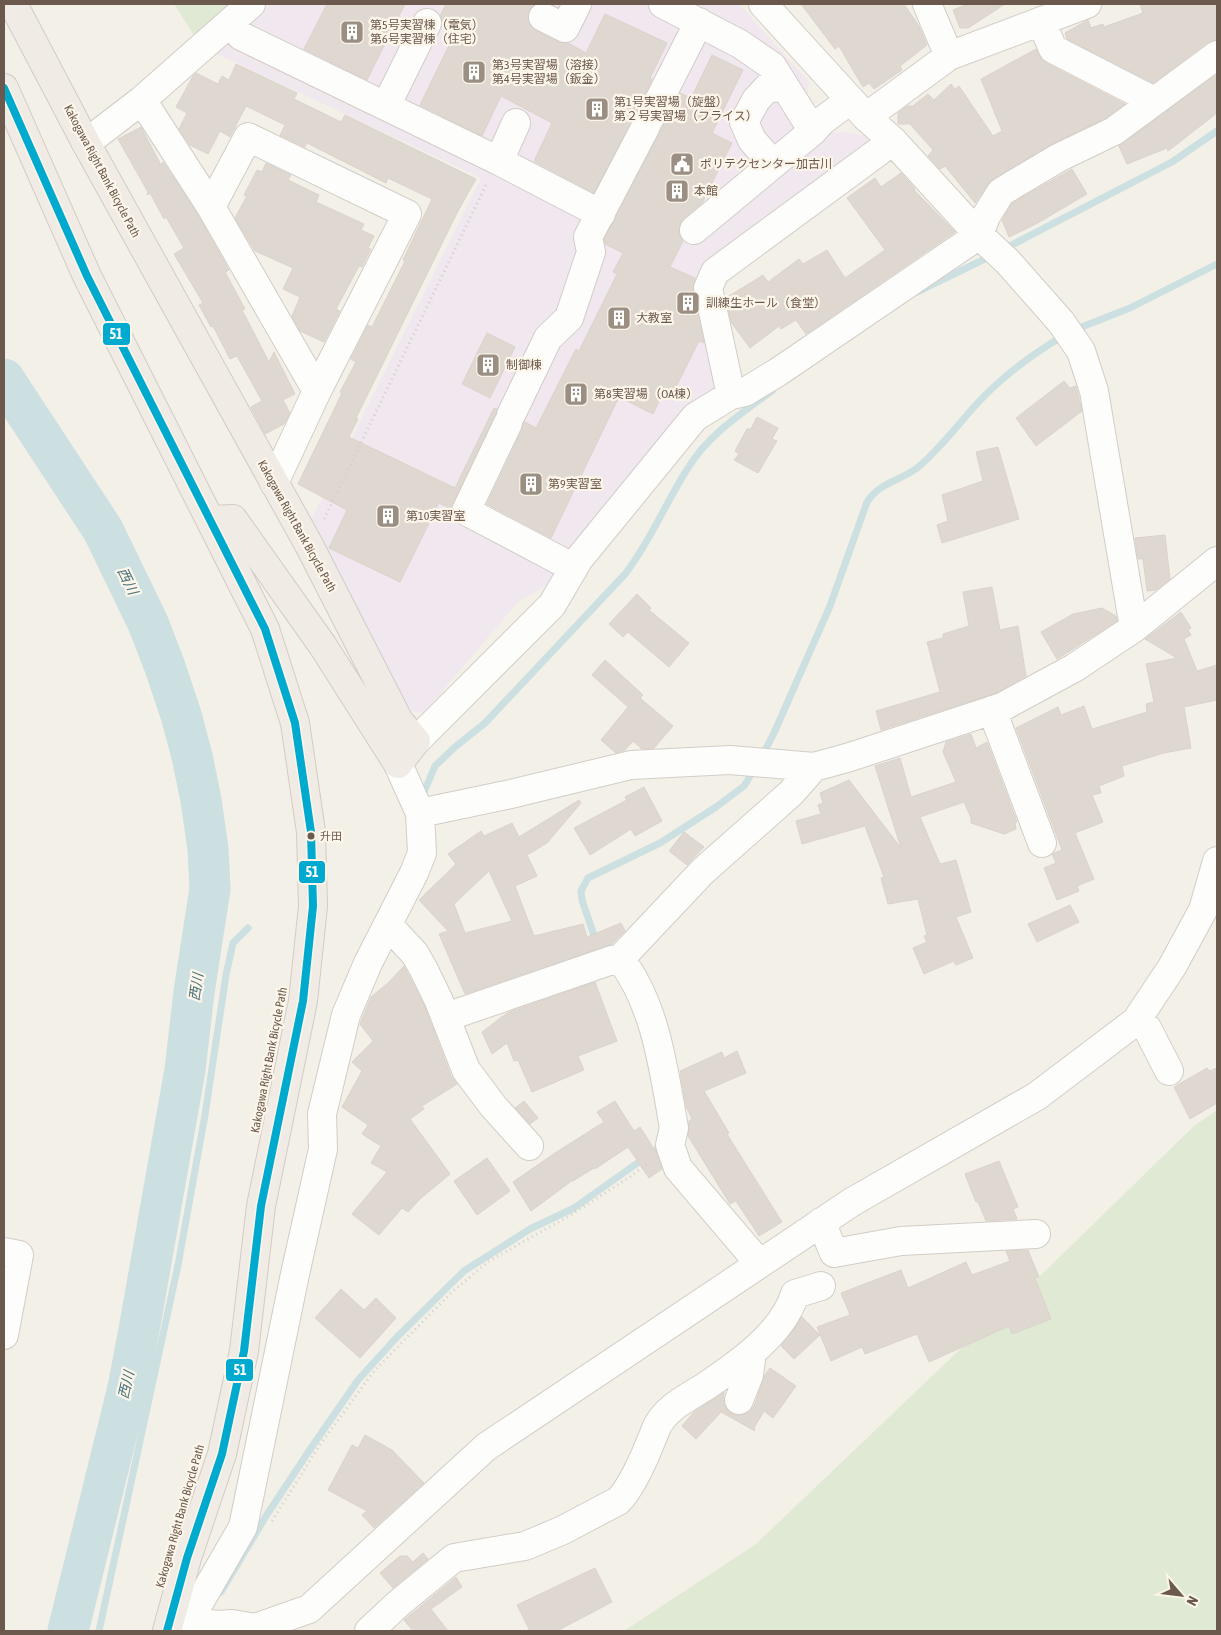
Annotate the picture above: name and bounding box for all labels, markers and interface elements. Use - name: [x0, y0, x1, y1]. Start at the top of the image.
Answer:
- place label: 第5号実習棟（電気） 第6号実習棟（住宅）: [370, 18, 484, 46]
- building icon: 第5号実習棟（電気） 第6号実習棟（住宅）: [339, 19, 365, 45]
- place label: 第3号実習場（溶接） 第4号実習場（鈑金）: [492, 58, 606, 86]
- building icon: 第3号実習場（溶接） 第4号実習場（鈑金）: [461, 59, 487, 85]
- place label: 第1号実習場（旋盤） 第２号実習場（フライス）: [614, 95, 758, 123]
- building icon: 第1号実習場（旋盤） 第２号実習場（フライス）: [584, 96, 610, 122]
- street label: Kakogawa Right Bank Bicycle Path: [61, 102, 143, 240]
- public building icon: ポリテクセンター加古川: [669, 151, 695, 177]
- place label: ポリテクセンター加古川: [700, 157, 832, 171]
- building icon: 本館: [664, 178, 690, 204]
- place label: 本館: [694, 184, 718, 198]
- building icon: 訓練生ホール（食堂）: [675, 290, 701, 316]
- place label: 訓練生ホール（食堂）: [706, 296, 826, 310]
- building icon: 大教室: [606, 305, 632, 331]
- place label: 大教室: [636, 311, 672, 325]
- line badge: 51: [102, 322, 131, 346]
- text: 51: [109, 326, 123, 342]
- building icon: 制御棟: [475, 352, 501, 378]
- place label: 制御棟: [506, 358, 542, 372]
- building icon: 第8実習場 （OA棟）: [563, 381, 589, 407]
- place label: 第8実習場 （OA棟）: [594, 387, 698, 401]
- street label: Kakogawa Right Bank Bicycle Path: [255, 458, 339, 594]
- building icon: 第9実習室: [518, 471, 544, 497]
- place label: 第9実習室: [548, 477, 602, 491]
- building icon: 第10実習室: [375, 503, 401, 529]
- place label: 第10実習室: [406, 509, 465, 523]
- water label: 西川: [115, 565, 142, 599]
- place label: 升田: [320, 830, 342, 842]
- marker: 升田: [306, 831, 316, 841]
- line badge: 51: [298, 860, 326, 884]
- text: 51: [305, 864, 319, 880]
- water label: 西川: [186, 970, 206, 1002]
- street label: Kakogawa Right Bank Bicycle Path: [248, 986, 290, 1134]
- line badge: 51: [225, 1358, 254, 1382]
- text: 51: [233, 1362, 247, 1378]
- water label: 西川: [115, 1368, 137, 1400]
- street label: Kakogawa Right Bank Bicycle Path: [153, 1443, 207, 1589]
- north arrow: [1156, 1570, 1206, 1620]
- text: N: [1183, 1594, 1201, 1609]

